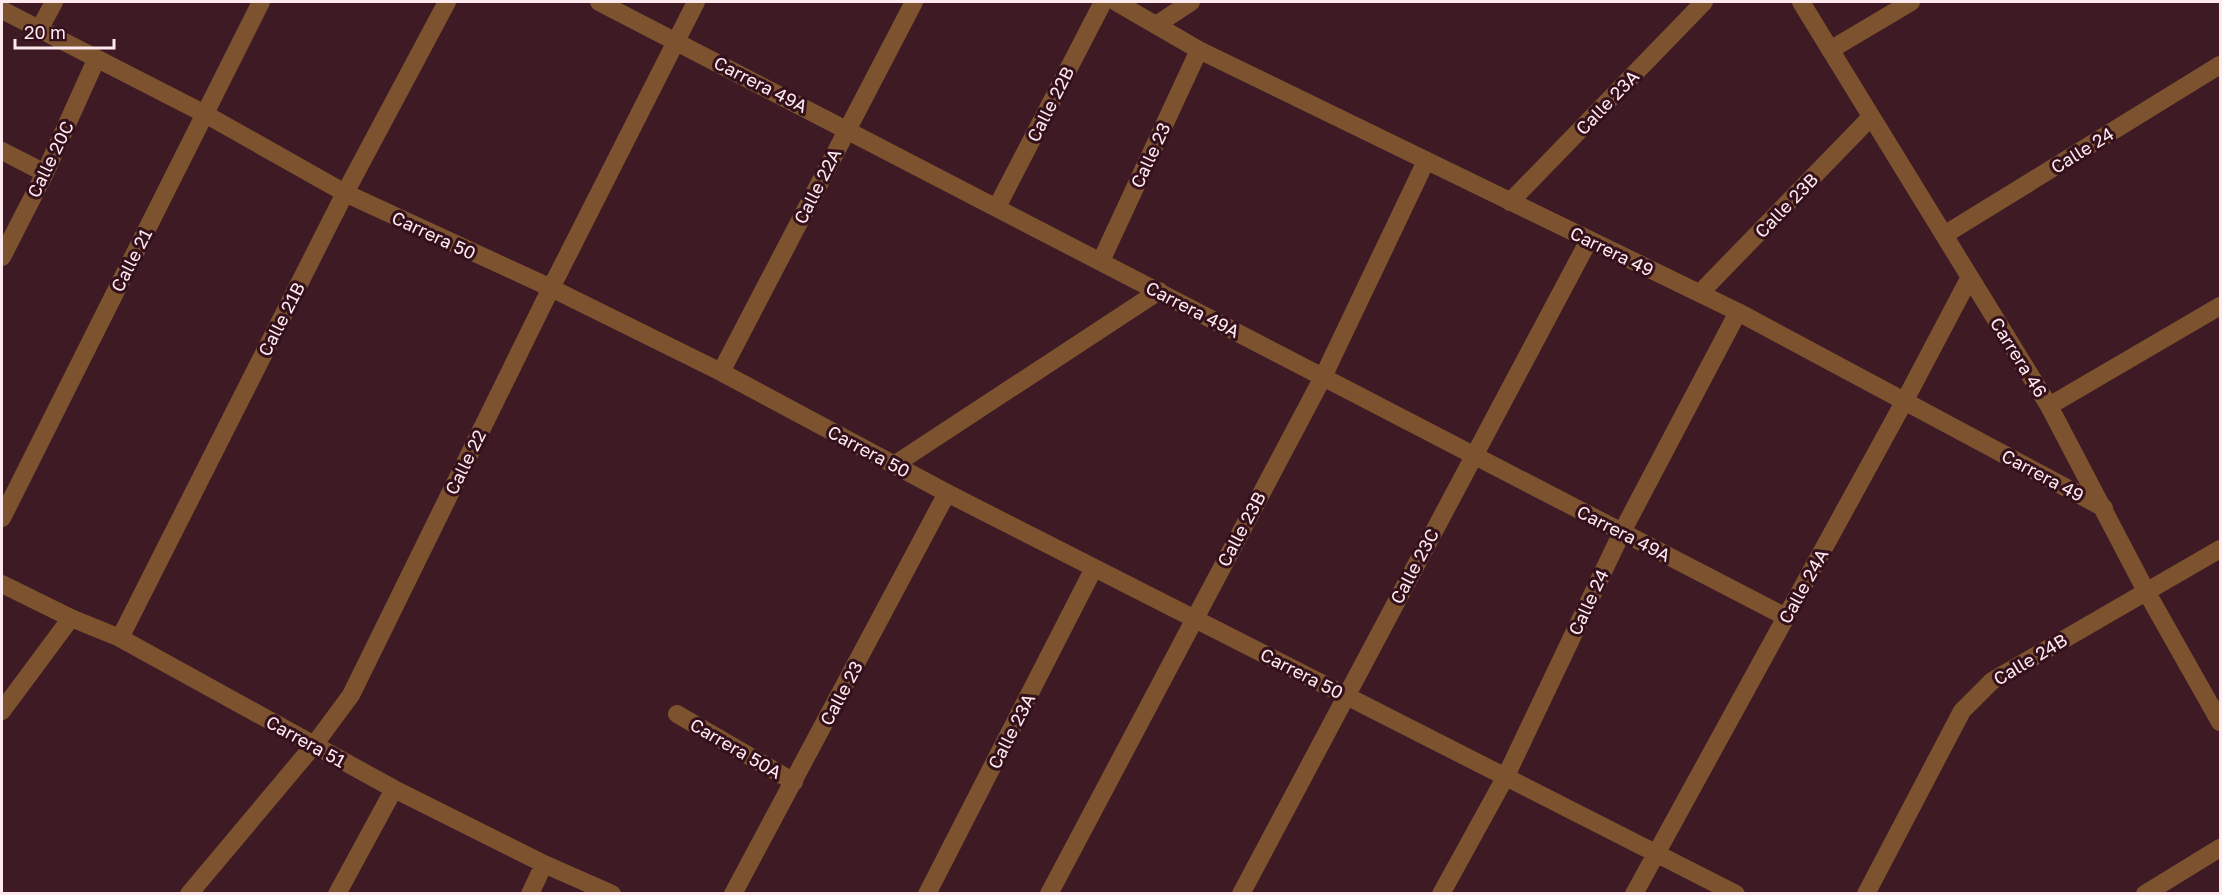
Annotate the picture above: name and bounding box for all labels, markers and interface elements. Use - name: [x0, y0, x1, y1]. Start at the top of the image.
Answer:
- scale bar: [15, 12, 114, 50]
- text: 20 m: [24, 21, 66, 43]
- street label: Carrera 49A: [710, 51, 812, 117]
- street label: Calle 22B: [1022, 63, 1078, 145]
- street label: Calle 23A: [1571, 65, 1643, 139]
- street label: Calle 20C: [22, 117, 78, 201]
- street label: Calle 23: [1125, 119, 1175, 191]
- street label: Calle 24: [2046, 122, 2118, 178]
- street label: Calle 22A: [789, 145, 845, 227]
- street label: Calle 23B: [1750, 168, 1822, 242]
- street label: Carrera 50: [389, 206, 479, 264]
- street label: Carrera 49: [1567, 221, 1657, 281]
- street label: Calle 21: [106, 225, 156, 295]
- street label: Carrera 49A: [1142, 276, 1244, 342]
- street label: Calle 21B: [253, 278, 309, 360]
- street label: Carrera 46: [1986, 313, 2052, 401]
- street label: Carrera 50: [824, 420, 914, 482]
- street label: Calle 22: [440, 426, 490, 498]
- street label: Carrera 49: [1998, 444, 2088, 506]
- street label: Calle 23B: [1212, 488, 1270, 570]
- street label: Carrera 49A: [1573, 500, 1675, 566]
- street label: Calle 23C: [1385, 525, 1443, 607]
- street label: Calle 24A: [1773, 545, 1833, 627]
- street label: Calle 24: [1563, 566, 1613, 638]
- street label: Calle 24B: [1989, 628, 2071, 690]
- street label: Carrera 50: [1257, 643, 1347, 703]
- street label: Calle 23: [815, 657, 867, 729]
- street label: Calle 23A: [983, 690, 1039, 772]
- street label: Carrera 51: [262, 710, 350, 772]
- street label: Carrera 50A: [686, 713, 786, 783]

